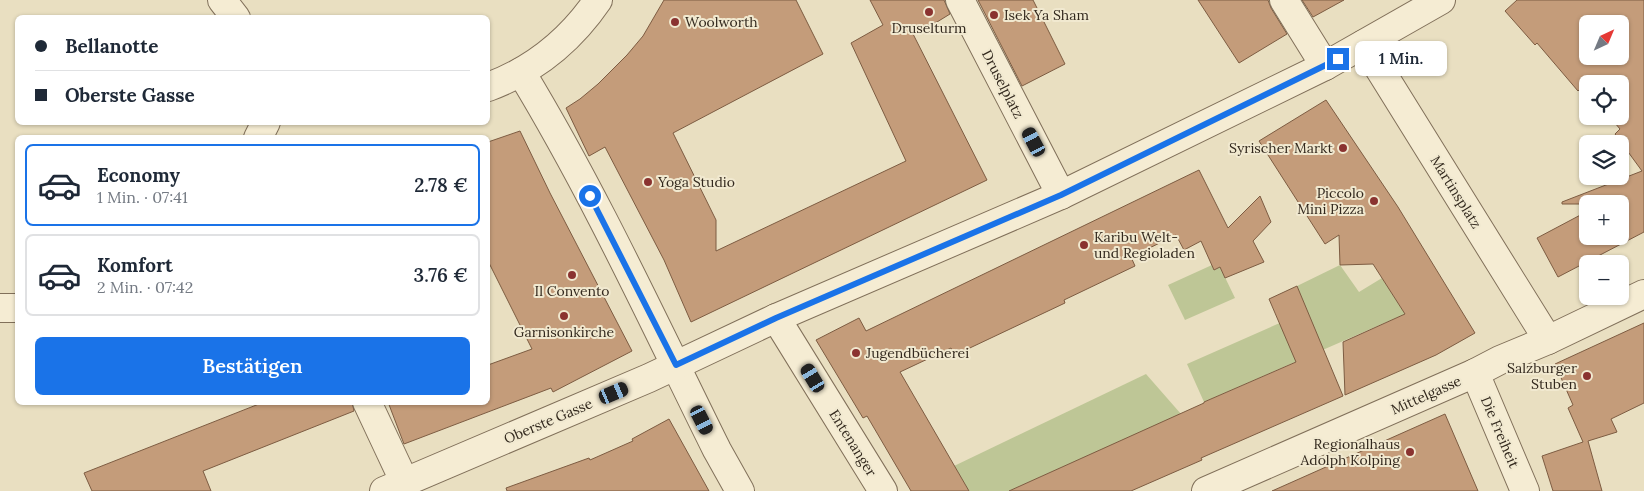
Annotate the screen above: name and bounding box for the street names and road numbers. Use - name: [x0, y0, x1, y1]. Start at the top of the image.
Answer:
- street label: Druselplatz: [978, 47, 1028, 121]
- street label: Martinsplatz: [1427, 152, 1485, 232]
- street label: Mittelgasse: [1388, 371, 1464, 418]
- street label: Die Freiheit: [1477, 393, 1523, 471]
- street label: Oberste Gasse: [501, 394, 595, 448]
- street label: Entenanger: [825, 406, 881, 480]

